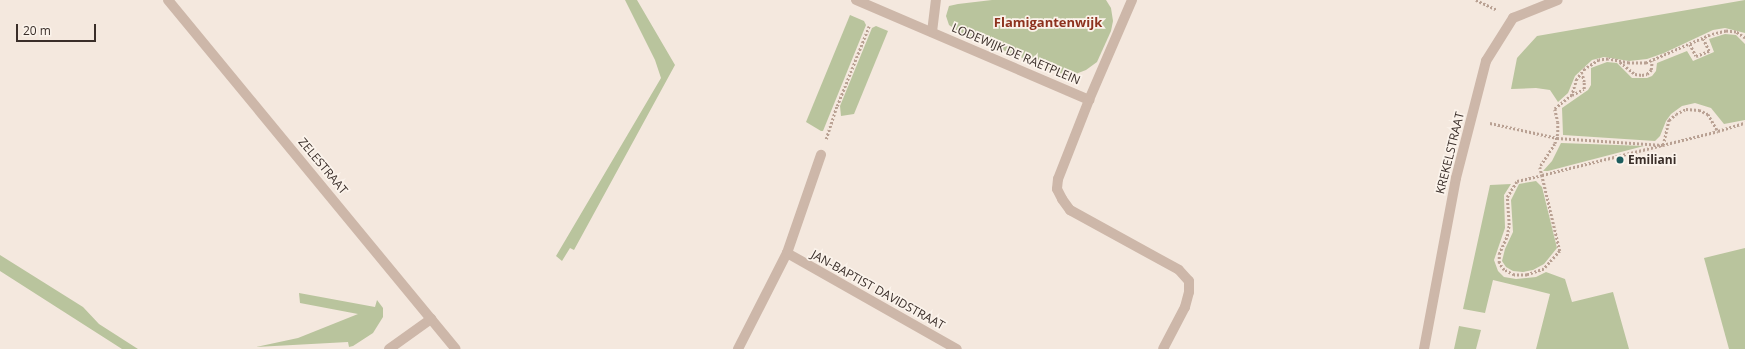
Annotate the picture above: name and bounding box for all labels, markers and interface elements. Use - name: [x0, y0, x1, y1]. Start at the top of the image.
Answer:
- district label: Flamigantenwijk: [994, 14, 1102, 30]
- scale bar: [18, 16, 98, 42]
- street label: LODEWIJK DE RAETPLEIN: [949, 20, 1083, 88]
- text: 20 m: [23, 22, 51, 39]
- street label: KREKELSTRAAT: [1433, 110, 1467, 196]
- street label: ZELESTRAAT: [295, 135, 351, 197]
- place label: Emiliani: [1628, 153, 1676, 167]
- marker: Emiliani: [1615, 155, 1625, 165]
- street label: JAN-BAPTIST DAVIDSTRAAT: [809, 247, 947, 333]

